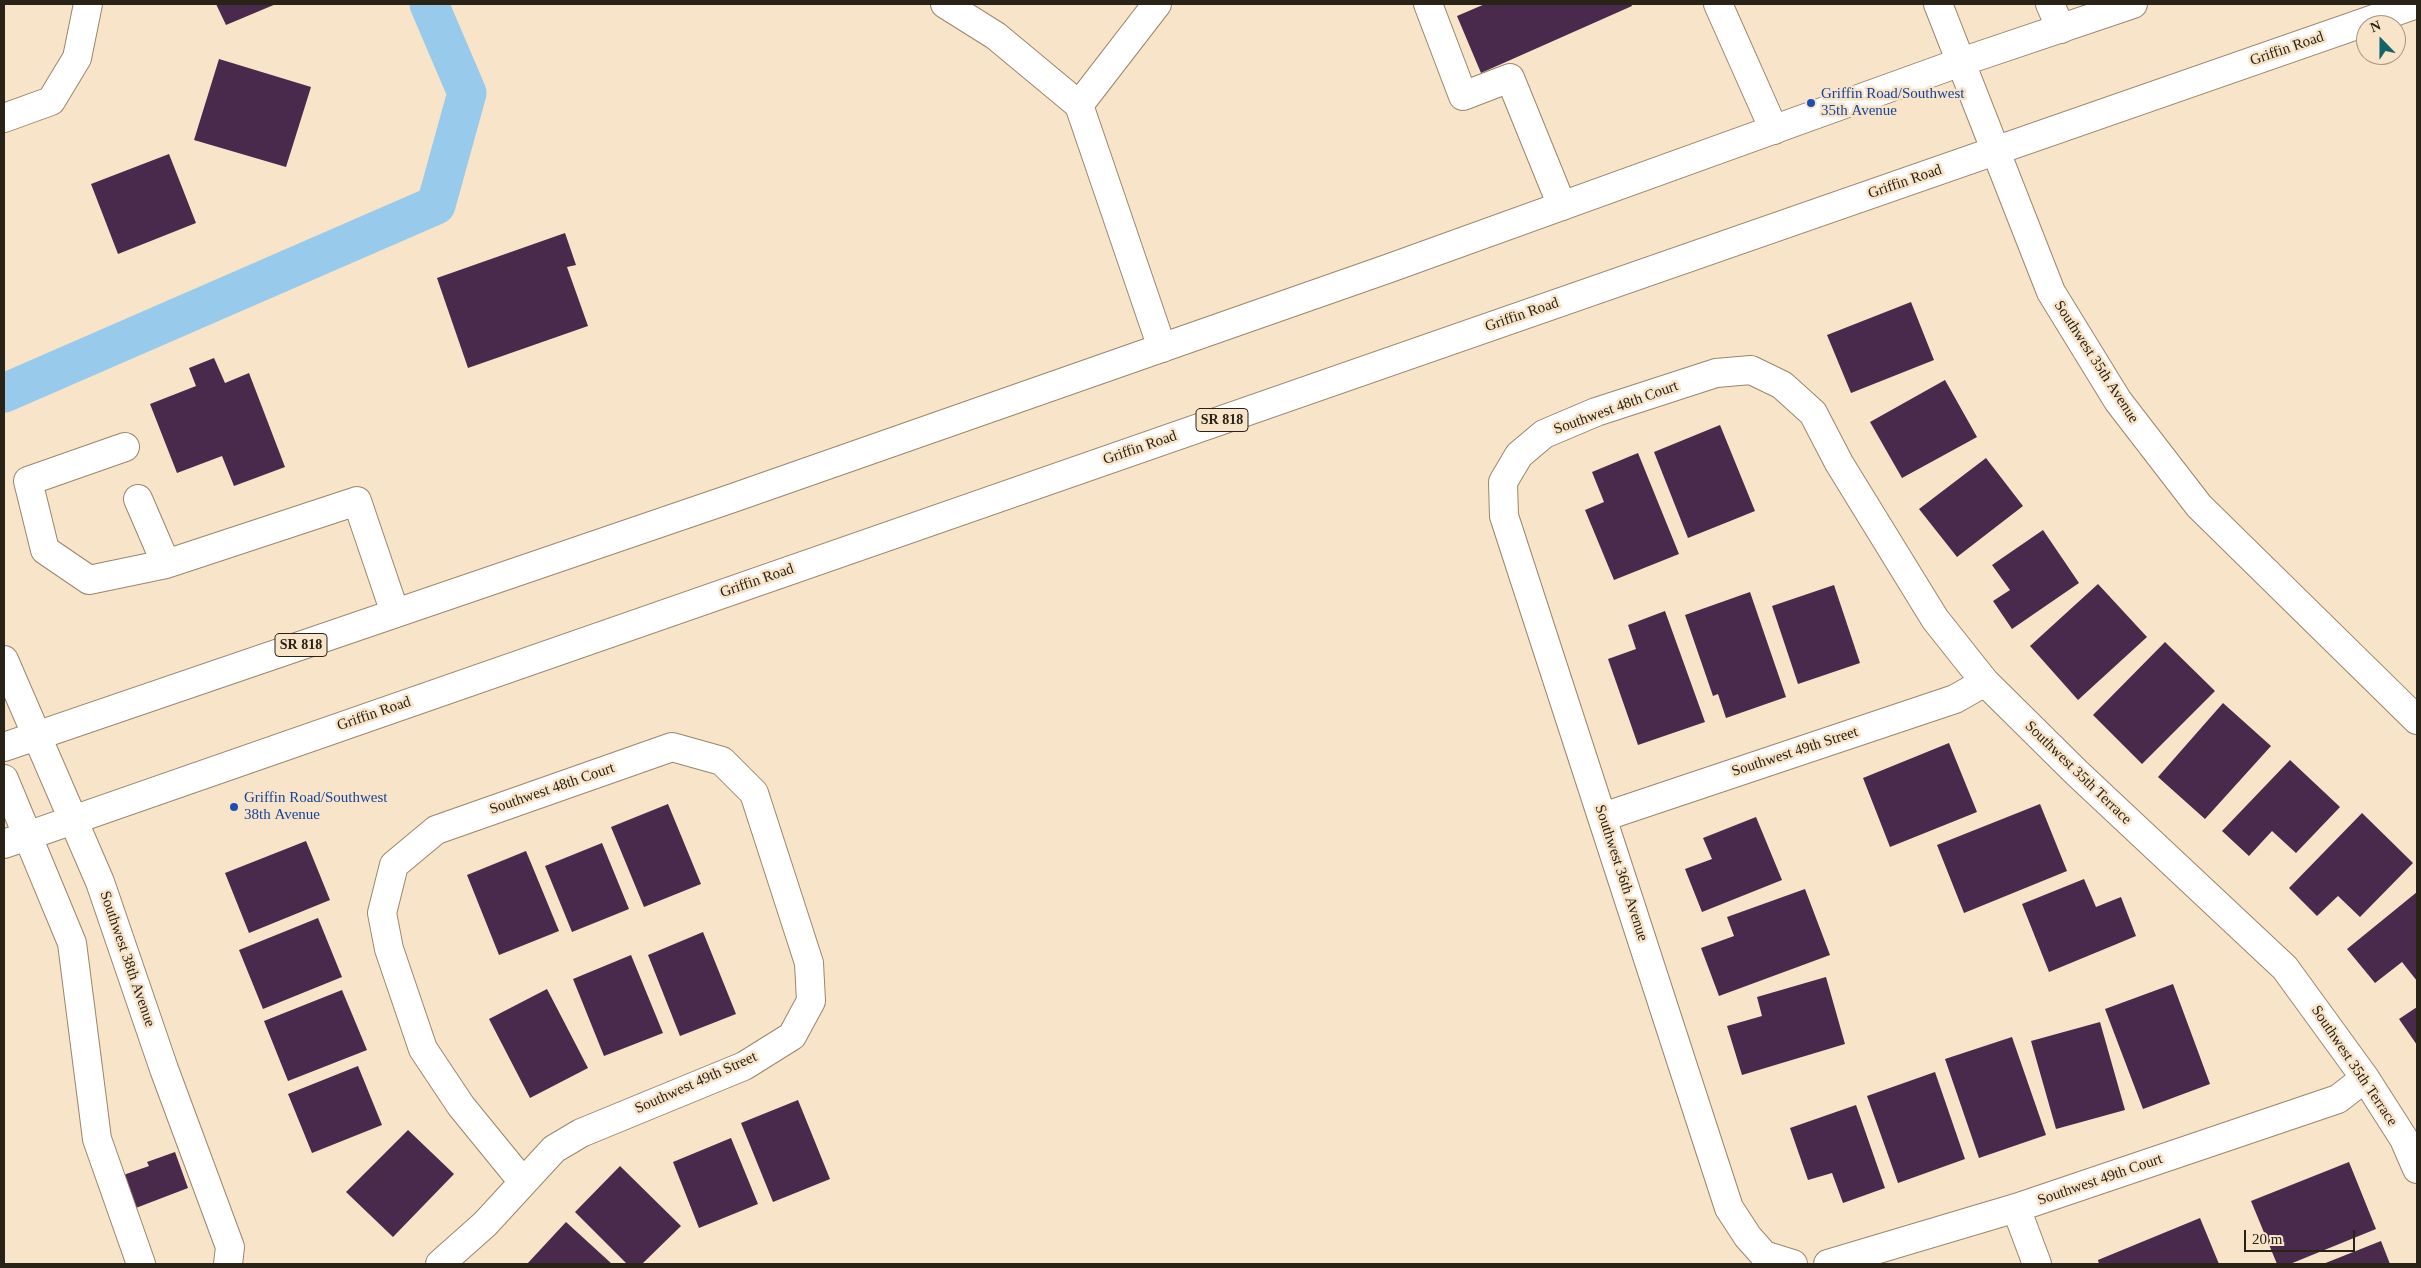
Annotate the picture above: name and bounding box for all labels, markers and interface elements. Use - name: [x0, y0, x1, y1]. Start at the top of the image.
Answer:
- north arrow: [2356, 15, 2406, 65]
- text: N: [2368, 18, 2383, 35]
- street label: Griffin Road: [2248, 28, 2326, 70]
- place label: Griffin Road/Southwest 35th Avenue: [1821, 85, 1964, 120]
- marker: Griffin Road/Southwest 35th Avenue: [1805, 97, 1817, 109]
- street label: Griffin Road: [1866, 161, 1944, 203]
- street label: Griffin Road: [1483, 294, 1561, 336]
- street label: Southwest 35th Avenue: [2050, 297, 2142, 427]
- street label: Southwest 48th Court: [1551, 377, 1681, 439]
- road number: SR 818: [1196, 408, 1248, 432]
- street label: Griffin Road: [1101, 427, 1179, 469]
- street label: Griffin Road: [718, 560, 796, 602]
- road number: SR 818: [275, 634, 327, 656]
- street label: Griffin Road: [335, 693, 413, 735]
- street label: Southwest 35th Terrace: [2021, 717, 2135, 829]
- street label: Southwest 49th Street: [1730, 723, 1860, 781]
- street label: Southwest 48th Court: [487, 759, 617, 819]
- place label: Griffin Road/Southwest 38th Avenue: [244, 789, 387, 824]
- marker: Griffin Road/Southwest 38th Avenue: [228, 801, 240, 813]
- street label: Southwest 36th Avenue: [1590, 803, 1652, 943]
- street label: Southwest 38th Avenue: [95, 889, 159, 1029]
- street label: Southwest 35th Terrace: [2307, 1002, 2401, 1130]
- street label: Southwest 49th Street: [632, 1048, 760, 1118]
- street label: Southwest 49th Court: [2035, 1150, 2165, 1210]
- scale bar: [2246, 1220, 2357, 1252]
- text: 20 m: [2252, 1231, 2282, 1247]

